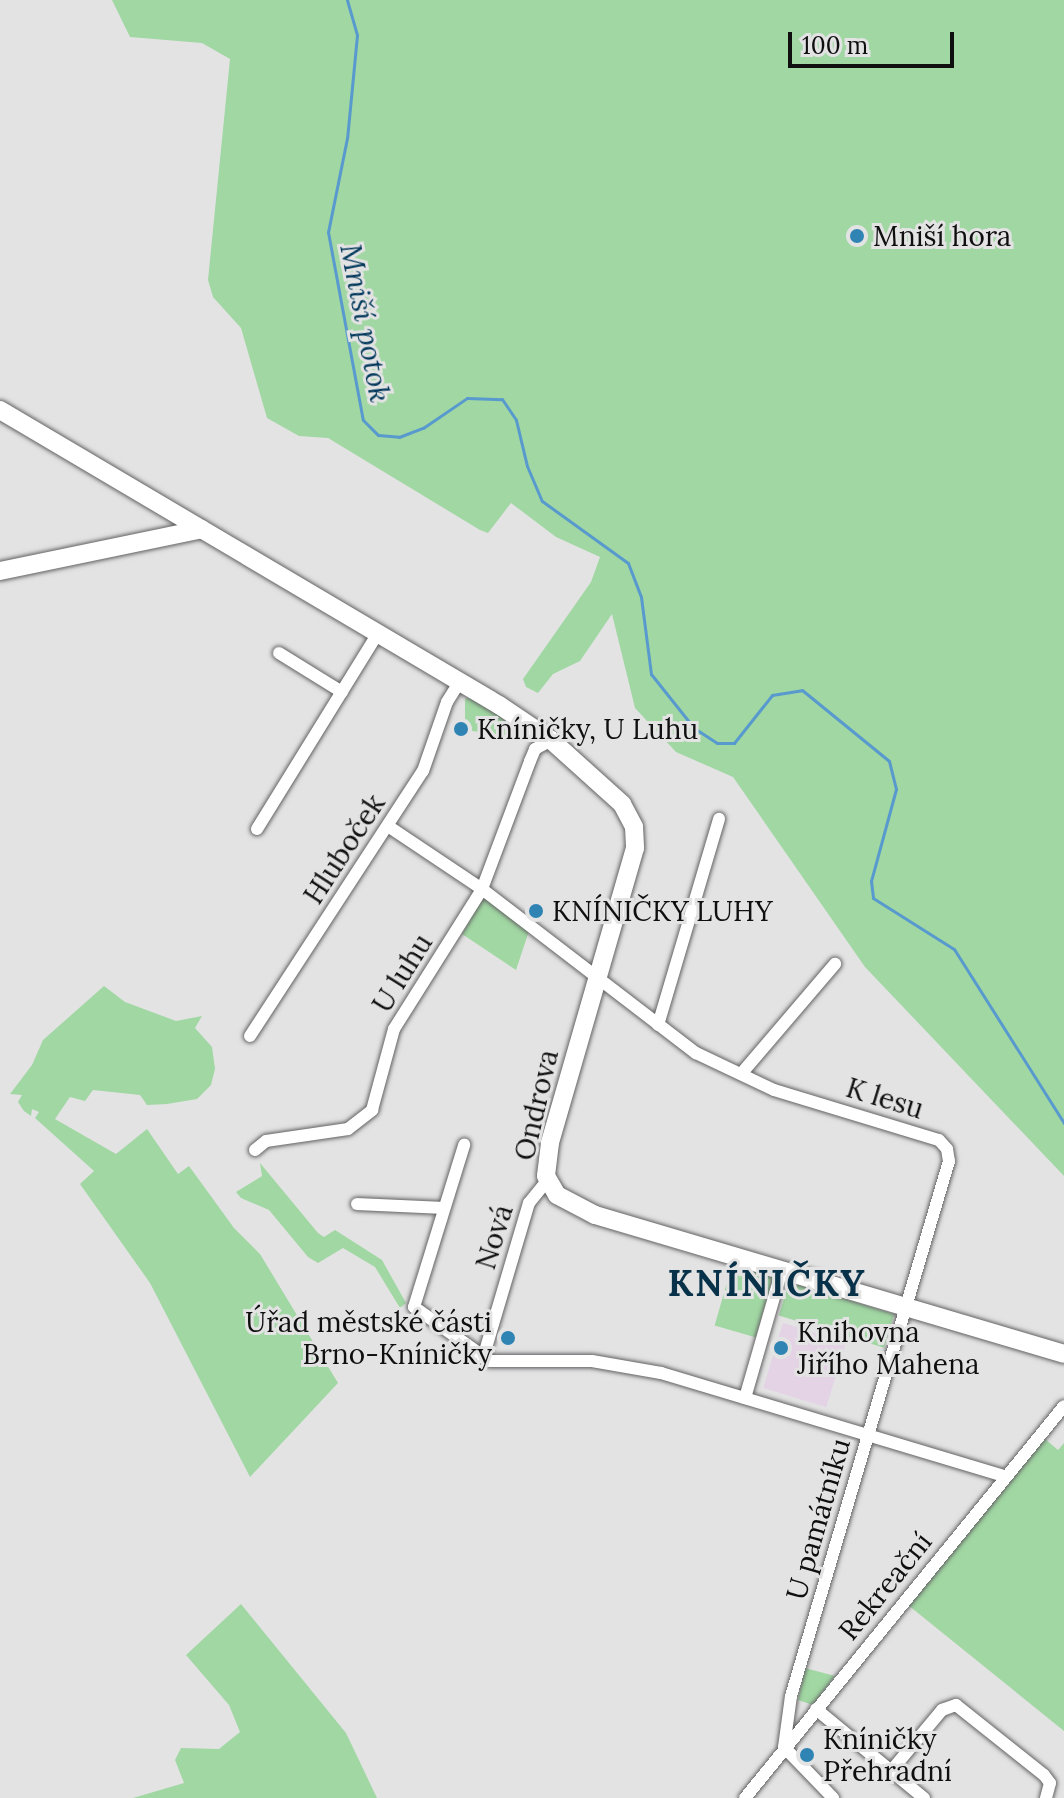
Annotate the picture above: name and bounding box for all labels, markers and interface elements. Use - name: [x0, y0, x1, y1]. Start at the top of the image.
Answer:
- scale bar: [792, 16, 958, 66]
- text: 100 m: [802, 30, 868, 61]
- place label: Mniší hora: [873, 219, 1011, 253]
- marker: Mniší hora: [848, 227, 866, 245]
- water label: Mniší potok: [333, 241, 399, 405]
- place label: Kníničky, U Luhu: [477, 712, 698, 746]
- marker: Kníničky, U Luhu: [452, 720, 470, 738]
- street label: Hluboček: [296, 788, 392, 910]
- place label: KNÍNIČKY LUHY: [552, 894, 773, 928]
- marker: KNÍNIČKY LUHY: [527, 902, 545, 920]
- street label: U luhu: [365, 928, 439, 1018]
- street label: Ondrova: [507, 1046, 565, 1164]
- street label: K lesu: [842, 1070, 928, 1126]
- street label: Nová: [468, 1201, 520, 1273]
- district label: KNÍNIČKY: [667, 1262, 867, 1306]
- place label: Úřad městské části Brno-Kníničky: [245, 1305, 492, 1371]
- place label: Knihovna Jiřího Mahena: [797, 1315, 979, 1381]
- marker: Úřad městské části Brno-Kníničky: [499, 1329, 517, 1347]
- marker: Knihovna Jiřího Mahena: [772, 1339, 790, 1357]
- street label: U památníku: [779, 1434, 857, 1604]
- street label: Rekreační: [831, 1525, 939, 1647]
- place label: Kníničky Přehradní: [823, 1722, 952, 1788]
- marker: Kníničky Přehradní: [798, 1746, 816, 1764]

